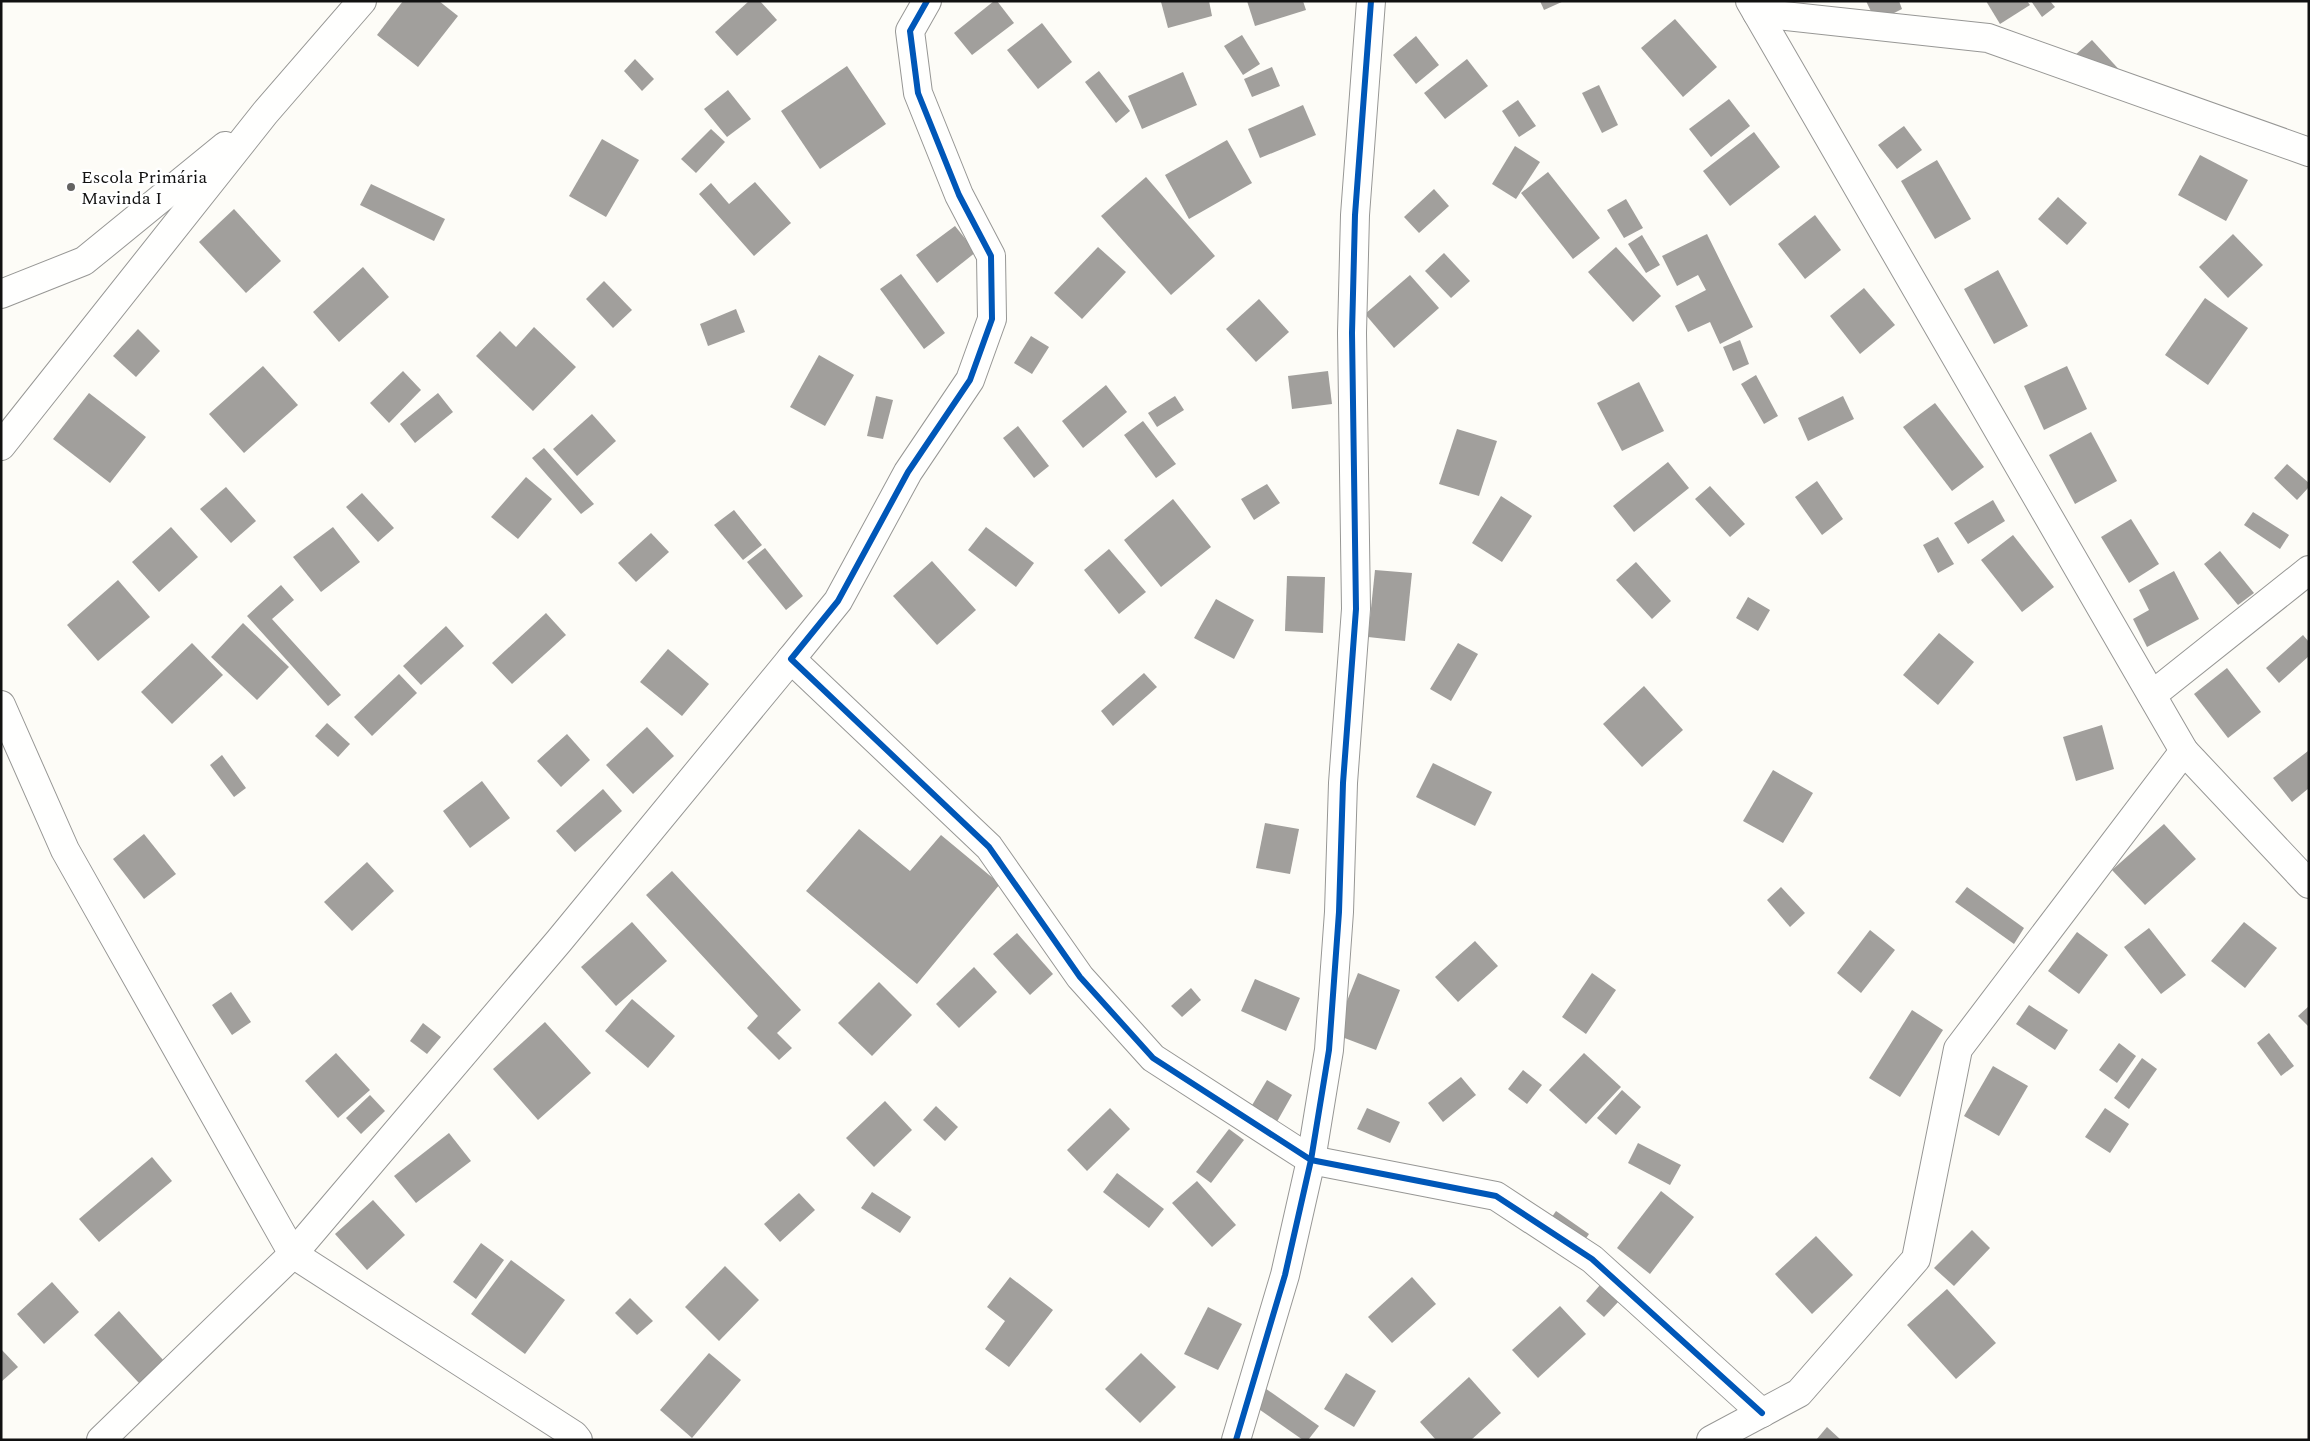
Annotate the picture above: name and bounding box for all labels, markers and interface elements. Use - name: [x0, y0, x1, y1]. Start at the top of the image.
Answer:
- place label: Escola Primária Mavinda I: [81, 164, 208, 212]
- marker: Escola Primária Mavinda I: [65, 181, 77, 193]

